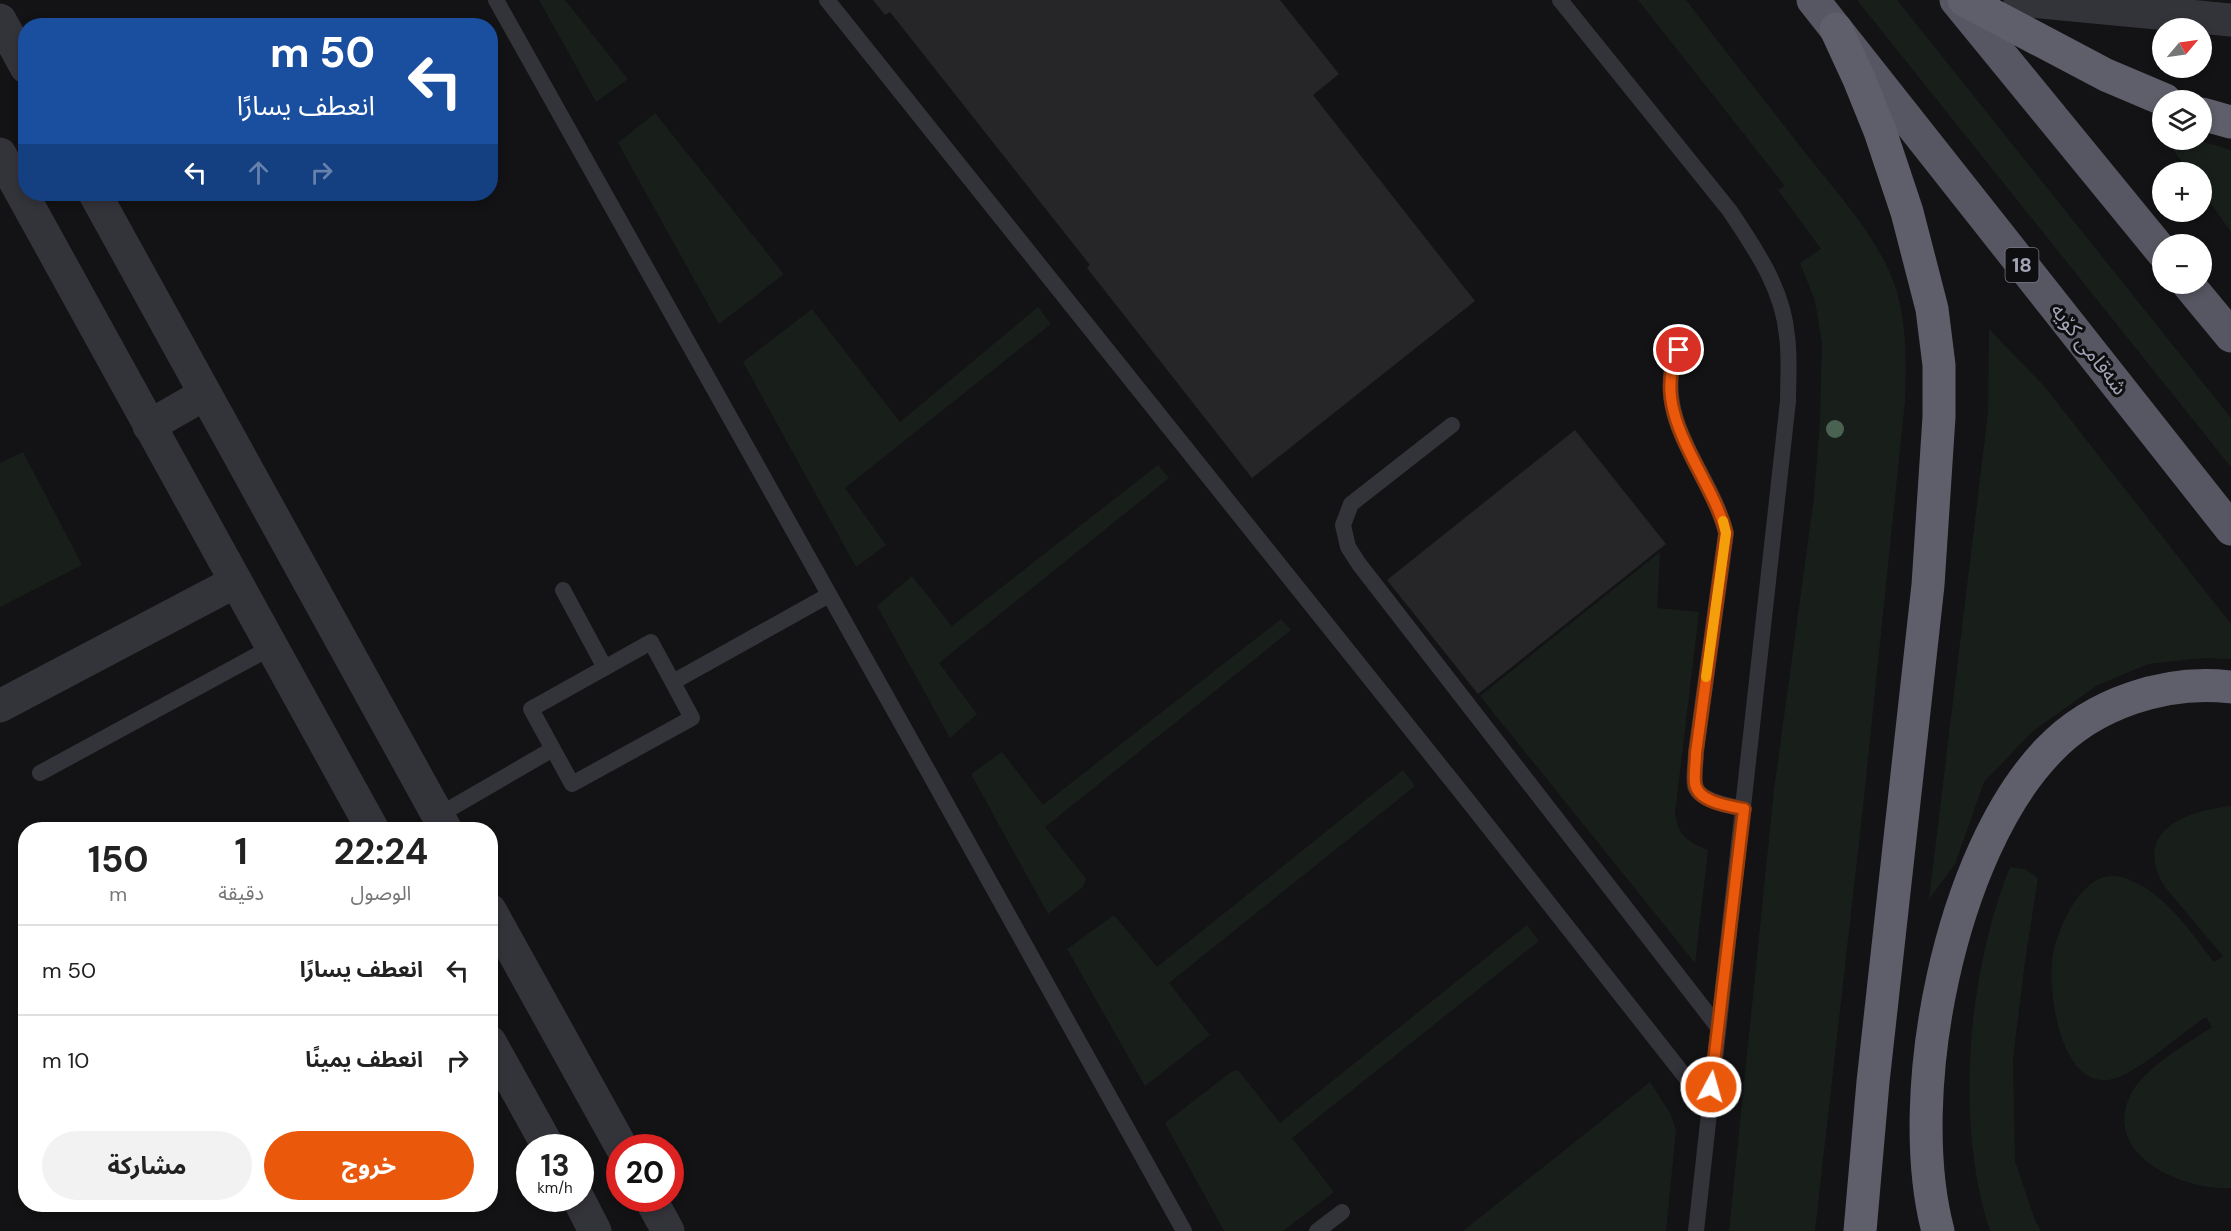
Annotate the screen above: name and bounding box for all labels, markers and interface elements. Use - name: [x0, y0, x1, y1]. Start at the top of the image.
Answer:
- north arrow: [2152, 18, 2212, 78]
- map controls: [2152, 18, 2212, 294]
- text: 50 m: [270, 25, 375, 80]
- icon: left: [396, 42, 474, 120]
- text: انعطف يسارًا: [237, 88, 375, 123]
- button: layers: [2152, 90, 2212, 150]
- icon: left: [179, 156, 212, 189]
- icon: ahead: [242, 156, 275, 189]
- icon: right: [305, 156, 338, 189]
- button: +: [2152, 162, 2212, 222]
- button: −: [2152, 234, 2212, 294]
- road number: 18: [2006, 248, 2038, 282]
- street label: شەقامی کۆیە: [2044, 297, 2134, 401]
- pin: [1653, 324, 1704, 375]
- icon: arrive: [1662, 333, 1695, 366]
- text: 1: [235, 828, 248, 875]
- text: 22:24: [334, 828, 428, 875]
- text: 150: [88, 836, 149, 883]
- text: دقيقة: [218, 880, 264, 906]
- text: الوصول: [351, 880, 411, 906]
- text: m: [109, 881, 127, 907]
- icon: left: [441, 954, 474, 987]
- text: انعطف يسارًا: [300, 955, 423, 984]
- text: 50 m: [42, 956, 96, 985]
- icon: right: [441, 1044, 474, 1077]
- text: انعطف يمينًا: [305, 1045, 423, 1074]
- text: 10 m: [42, 1046, 89, 1075]
- position arrow: [1679, 1055, 1743, 1119]
- button: مشاركة: [42, 1131, 252, 1200]
- button: خروج: [264, 1131, 474, 1200]
- speed limit sign: 20: [606, 1134, 684, 1212]
- text: 13: [540, 1146, 570, 1185]
- text: km/h: [537, 1178, 573, 1198]

